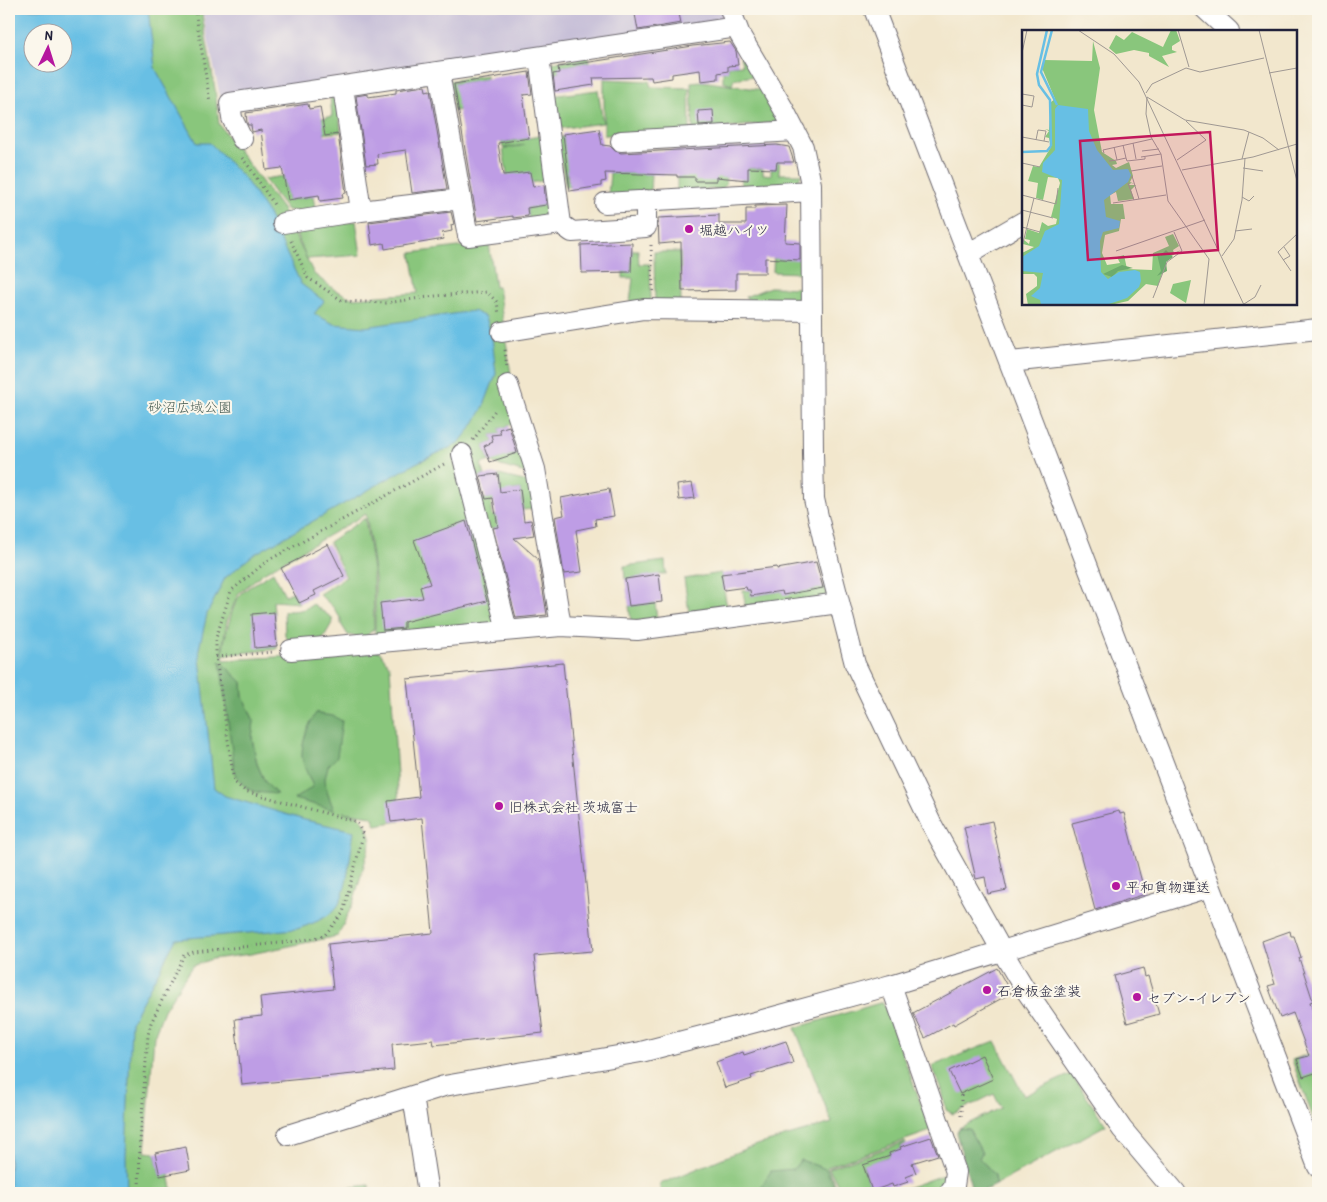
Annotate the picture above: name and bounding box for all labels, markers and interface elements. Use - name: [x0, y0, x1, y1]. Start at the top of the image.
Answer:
- north arrow: [22, 22, 72, 72]
- text: N: [45, 25, 54, 44]
- inset map: [1022, 30, 1297, 305]
- place label: 堀越ハイツ: [699, 220, 769, 239]
- marker: 堀越ハイツ: [683, 223, 695, 235]
- park label: 砂沼広域公園: [148, 397, 232, 416]
- place label: 旧株式会社 茨城富士: [509, 797, 638, 816]
- marker: 旧株式会社 茨城富士: [493, 800, 505, 812]
- place label: 平和貨物運送: [1126, 877, 1210, 896]
- marker: 平和貨物運送: [1110, 880, 1122, 892]
- place label: 石倉板金塗装: [997, 981, 1081, 1000]
- marker: 石倉板金塗装: [981, 984, 993, 996]
- place label: セブン-イレブン: [1147, 988, 1251, 1007]
- marker: セブン-イレブン: [1131, 991, 1143, 1003]

